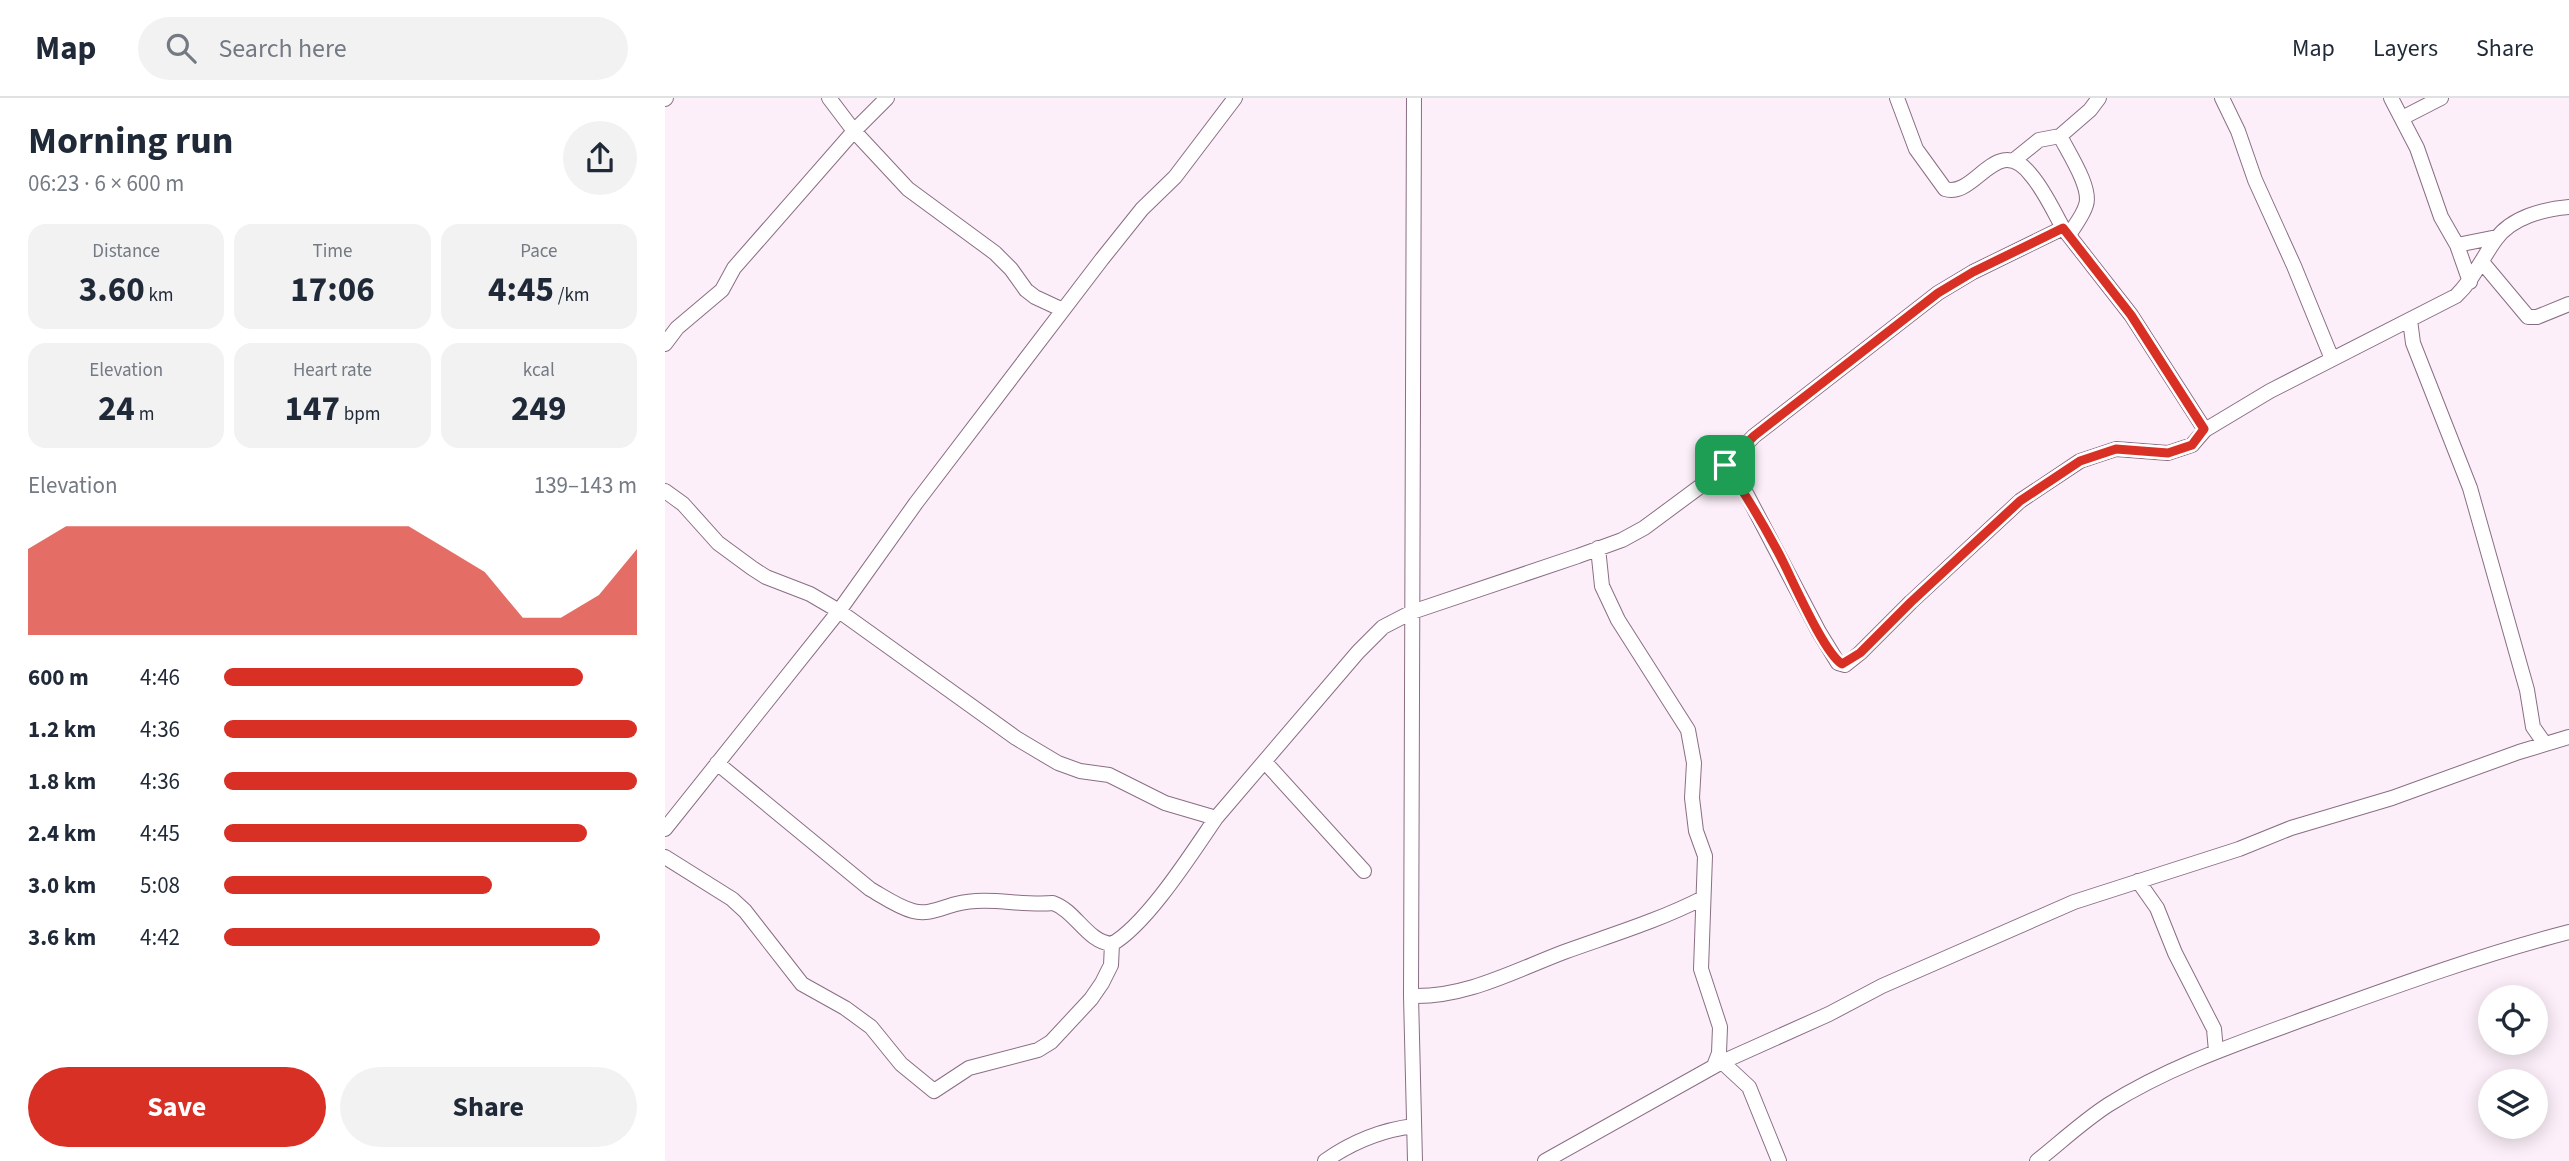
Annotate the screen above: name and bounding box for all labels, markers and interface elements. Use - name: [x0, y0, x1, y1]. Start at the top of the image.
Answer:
- search box: [138, 17, 628, 80]
- text: Map: [35, 25, 96, 72]
- icon: search: [162, 29, 200, 67]
- text: Search here: [218, 30, 347, 67]
- text: Map: [2292, 31, 2335, 66]
- text: Layers: [2373, 31, 2438, 66]
- text: Share: [2476, 31, 2534, 66]
- text: Morning run: [28, 114, 233, 168]
- button: share: [563, 121, 637, 195]
- text: 06:23 · 6 × 600 m: [28, 167, 184, 200]
- text: Distance: [92, 238, 160, 265]
- text: Time: [312, 238, 353, 265]
- text: Pace: [520, 238, 557, 265]
- text: 3.60: [79, 265, 145, 315]
- text: 17:06: [290, 265, 375, 315]
- text: 4:45: [488, 265, 554, 315]
- text: km: [145, 282, 174, 309]
- text: /km: [554, 282, 590, 309]
- text: Elevation: [89, 357, 163, 384]
- text: Heart rate: [293, 357, 372, 384]
- text: kcal: [523, 357, 555, 384]
- text: 24: [98, 384, 135, 434]
- text: 147: [284, 384, 340, 434]
- text: 249: [511, 384, 567, 434]
- text: m: [135, 401, 154, 428]
- text: bpm: [340, 401, 381, 428]
- pin: [1695, 435, 1755, 495]
- icon: arrive: [1706, 446, 1744, 484]
- text: Elevation: [28, 469, 118, 502]
- text: 139–143 m: [534, 469, 637, 502]
- text: 600 m: [28, 661, 89, 694]
- text: 4:46: [140, 661, 180, 694]
- text: 1.2 km: [28, 713, 96, 746]
- text: 4:36: [140, 713, 180, 746]
- text: 1.8 km: [28, 765, 96, 798]
- text: 4:36: [140, 765, 180, 798]
- text: 2.4 km: [28, 817, 96, 850]
- text: 4:45: [140, 817, 180, 850]
- text: 3.0 km: [28, 869, 96, 902]
- text: 5:08: [140, 869, 180, 902]
- text: 3.6 km: [28, 921, 96, 954]
- text: 4:42: [140, 921, 180, 954]
- map controls: [2478, 985, 2548, 1139]
- button: locate: [2478, 985, 2548, 1055]
- button: Save: [28, 1067, 326, 1147]
- button: Share: [340, 1067, 637, 1147]
- button: layers: [2478, 1069, 2548, 1139]

